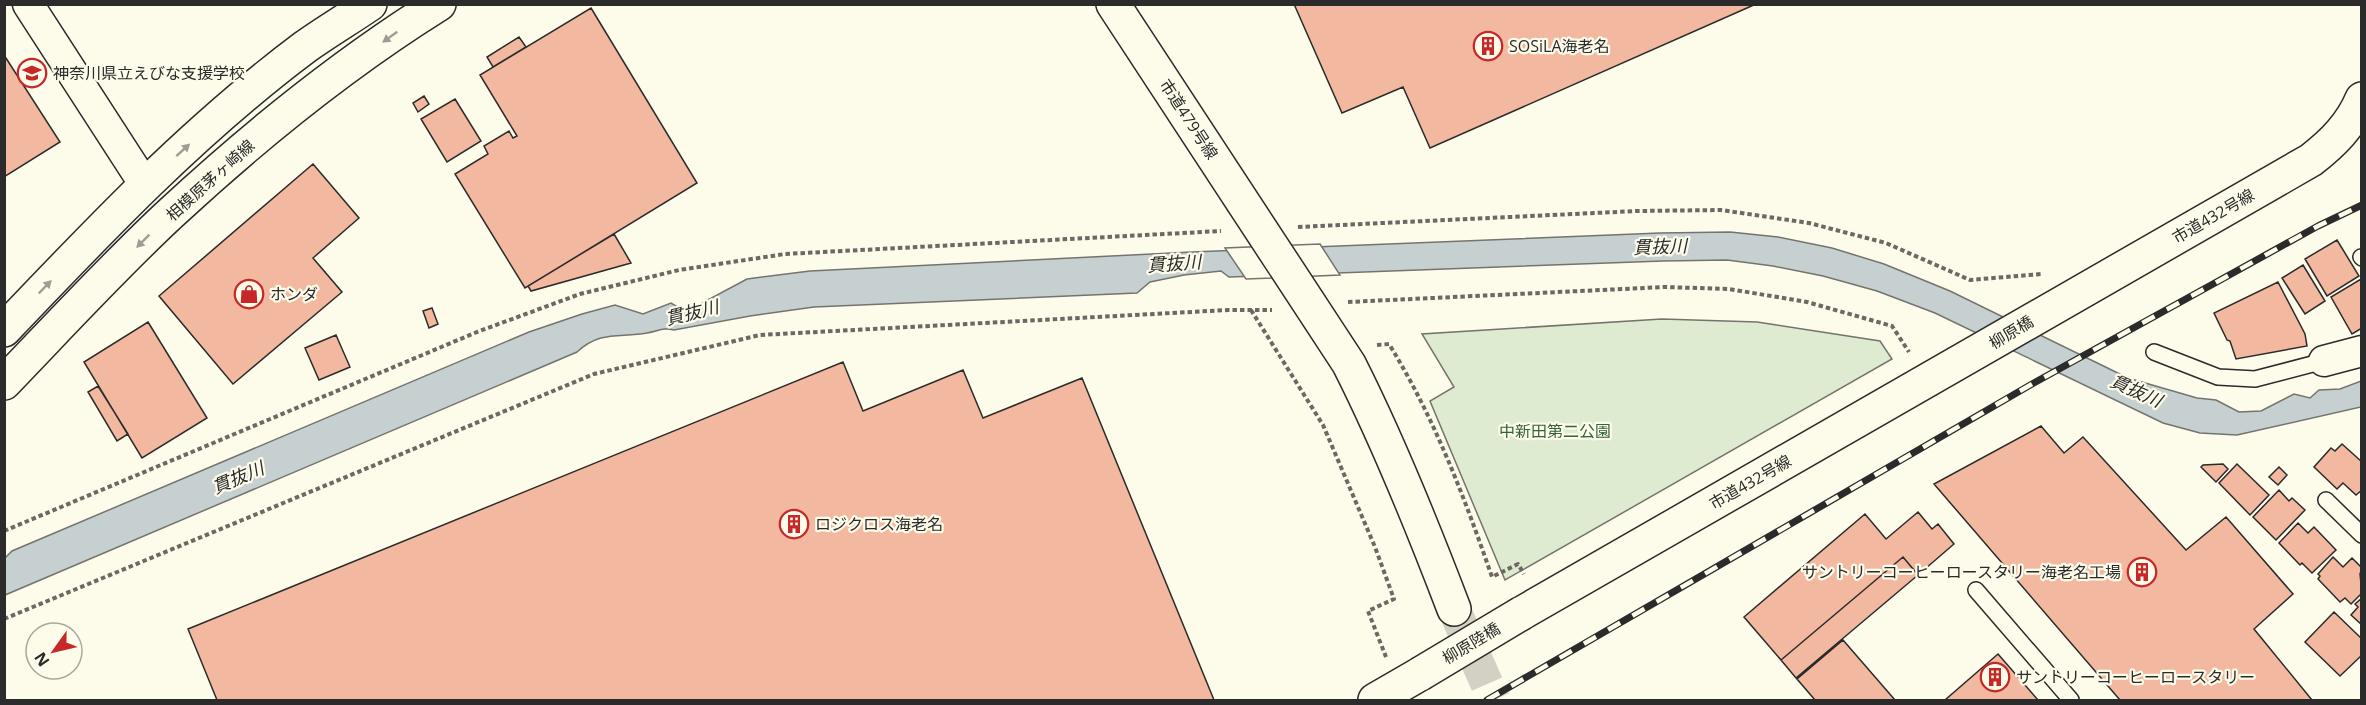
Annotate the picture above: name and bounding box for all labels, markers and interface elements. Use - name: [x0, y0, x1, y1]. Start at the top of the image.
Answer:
- building icon: SOSiLA海老名: [1472, 30, 1504, 62]
- one-way arrow: [383, 31, 399, 43]
- place label: SOSiLA海老名: [1509, 35, 1610, 57]
- school or university icon: 神奈川県立えびな支援学校: [16, 57, 48, 89]
- place label: 神奈川県立えびな支援学校: [53, 62, 245, 84]
- street label: 市道479号線: [1155, 75, 1223, 163]
- street label: 相模原茅ヶ崎線: [161, 134, 259, 226]
- one-way arrow: [175, 144, 190, 157]
- street label: 市道432号線: [2168, 184, 2258, 248]
- water label: 貫抜川: [1633, 233, 1689, 259]
- one-way arrow: [137, 234, 151, 248]
- water label: 貫抜川: [1146, 249, 1204, 277]
- shop icon: ホンダ: [233, 278, 265, 310]
- one-way arrow: [38, 280, 52, 295]
- place label: ホンダ: [270, 283, 318, 305]
- water label: 貫抜川: [663, 293, 723, 330]
- street label: 柳原橋: [1985, 310, 2037, 354]
- water label: 貫抜川: [2107, 368, 2168, 413]
- park label: 中新田第二公園: [1499, 420, 1611, 442]
- street label: 市道432号線: [1705, 450, 1795, 514]
- water label: 貫抜川: [208, 455, 269, 499]
- building icon: ロジクロス海老名: [778, 508, 810, 540]
- place label: ロジクロス海老名: [815, 513, 943, 535]
- building icon: サントリーコーヒーロースタリー海老名工場: [2126, 556, 2158, 588]
- place label: サントリーコーヒーロースタリー海老名工場: [1802, 561, 2121, 583]
- street label: 柳原陸橋: [1438, 617, 1504, 669]
- north arrow: [24, 621, 84, 681]
- text: N: [29, 648, 54, 671]
- building icon: サントリーコーヒーロースタリー: [1979, 661, 2011, 693]
- place label: サントリーコーヒーロースタリー: [2016, 666, 2255, 688]

